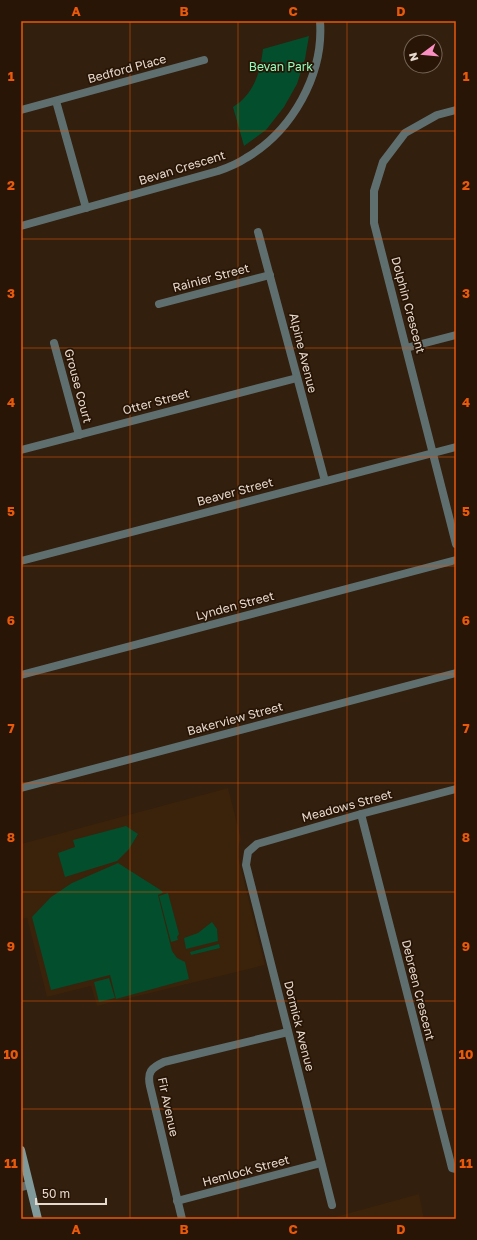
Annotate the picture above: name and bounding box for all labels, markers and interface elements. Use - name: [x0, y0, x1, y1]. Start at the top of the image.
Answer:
- text: A: [71, 3, 81, 19]
- text: B: [179, 3, 189, 19]
- text: C: [288, 3, 298, 19]
- text: D: [396, 3, 406, 19]
- north arrow: [403, 34, 443, 74]
- street label: Bedford Place: [86, 51, 168, 86]
- text: N: [406, 51, 420, 63]
- park label: Bevan Park: [249, 59, 313, 74]
- text: 1: [8, 68, 15, 84]
- text: 1: [463, 68, 470, 84]
- street label: Bevan Crescent: [137, 147, 227, 188]
- text: 2: [7, 177, 15, 193]
- text: 2: [462, 177, 470, 193]
- street label: Dolphin Crescent: [388, 255, 429, 355]
- street label: Rainier Street: [171, 260, 251, 295]
- text: 3: [7, 285, 15, 301]
- text: 3: [462, 285, 470, 301]
- street label: Alpine Avenue: [286, 311, 321, 394]
- street label: Grouse Court: [61, 347, 96, 425]
- street label: Otter Street: [121, 385, 191, 418]
- text: 4: [7, 394, 15, 410]
- text: 4: [462, 394, 470, 410]
- street label: Beaver Street: [195, 474, 275, 509]
- text: 5: [7, 503, 15, 519]
- text: 5: [462, 503, 470, 519]
- street label: Lynden Street: [194, 588, 276, 623]
- text: 6: [7, 612, 15, 628]
- text: 6: [462, 612, 470, 628]
- street label: Bakerview Street: [185, 698, 285, 738]
- text: 7: [7, 720, 15, 736]
- text: 7: [462, 720, 470, 736]
- street label: Meadows Street: [300, 786, 394, 825]
- text: 8: [7, 829, 15, 845]
- text: 8: [462, 829, 470, 845]
- text: 9: [7, 938, 15, 954]
- street label: Debreen Crescent: [399, 938, 438, 1042]
- text: 9: [462, 938, 470, 954]
- street label: Dormick Avenue: [281, 979, 318, 1073]
- text: 10: [3, 1046, 19, 1062]
- text: 10: [458, 1046, 474, 1062]
- street label: Fir Avenue: [155, 1076, 182, 1138]
- street label: Hemlock Street: [201, 1152, 291, 1189]
- text: 11: [4, 1155, 18, 1171]
- text: 11: [459, 1155, 473, 1171]
- scale bar: [36, 1180, 106, 1206]
- text: 50 m: [42, 1186, 70, 1201]
- text: A: [71, 1221, 81, 1237]
- text: B: [179, 1221, 189, 1237]
- text: C: [288, 1221, 298, 1237]
- text: D: [396, 1221, 406, 1237]

